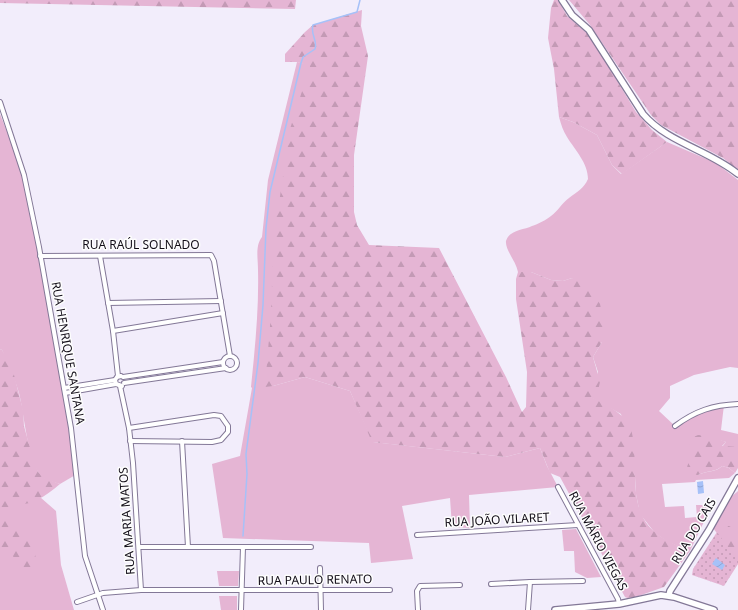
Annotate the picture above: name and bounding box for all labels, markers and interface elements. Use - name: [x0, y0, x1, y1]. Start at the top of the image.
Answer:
- street label: RUA RAÚL SOLNADO: [82, 236, 200, 253]
- street label: RUA HENRIQUE SANTANA: [48, 280, 89, 426]
- street label: RUA MARIA MATOS: [114, 466, 139, 575]
- street label: RUA MÁRIO VIEGAS: [565, 488, 632, 594]
- street label: RUA DO CAIS: [667, 494, 720, 567]
- street label: RUA JOÃO VILARET: [444, 508, 550, 531]
- street label: RUA PAULO RENATO: [258, 570, 372, 589]

